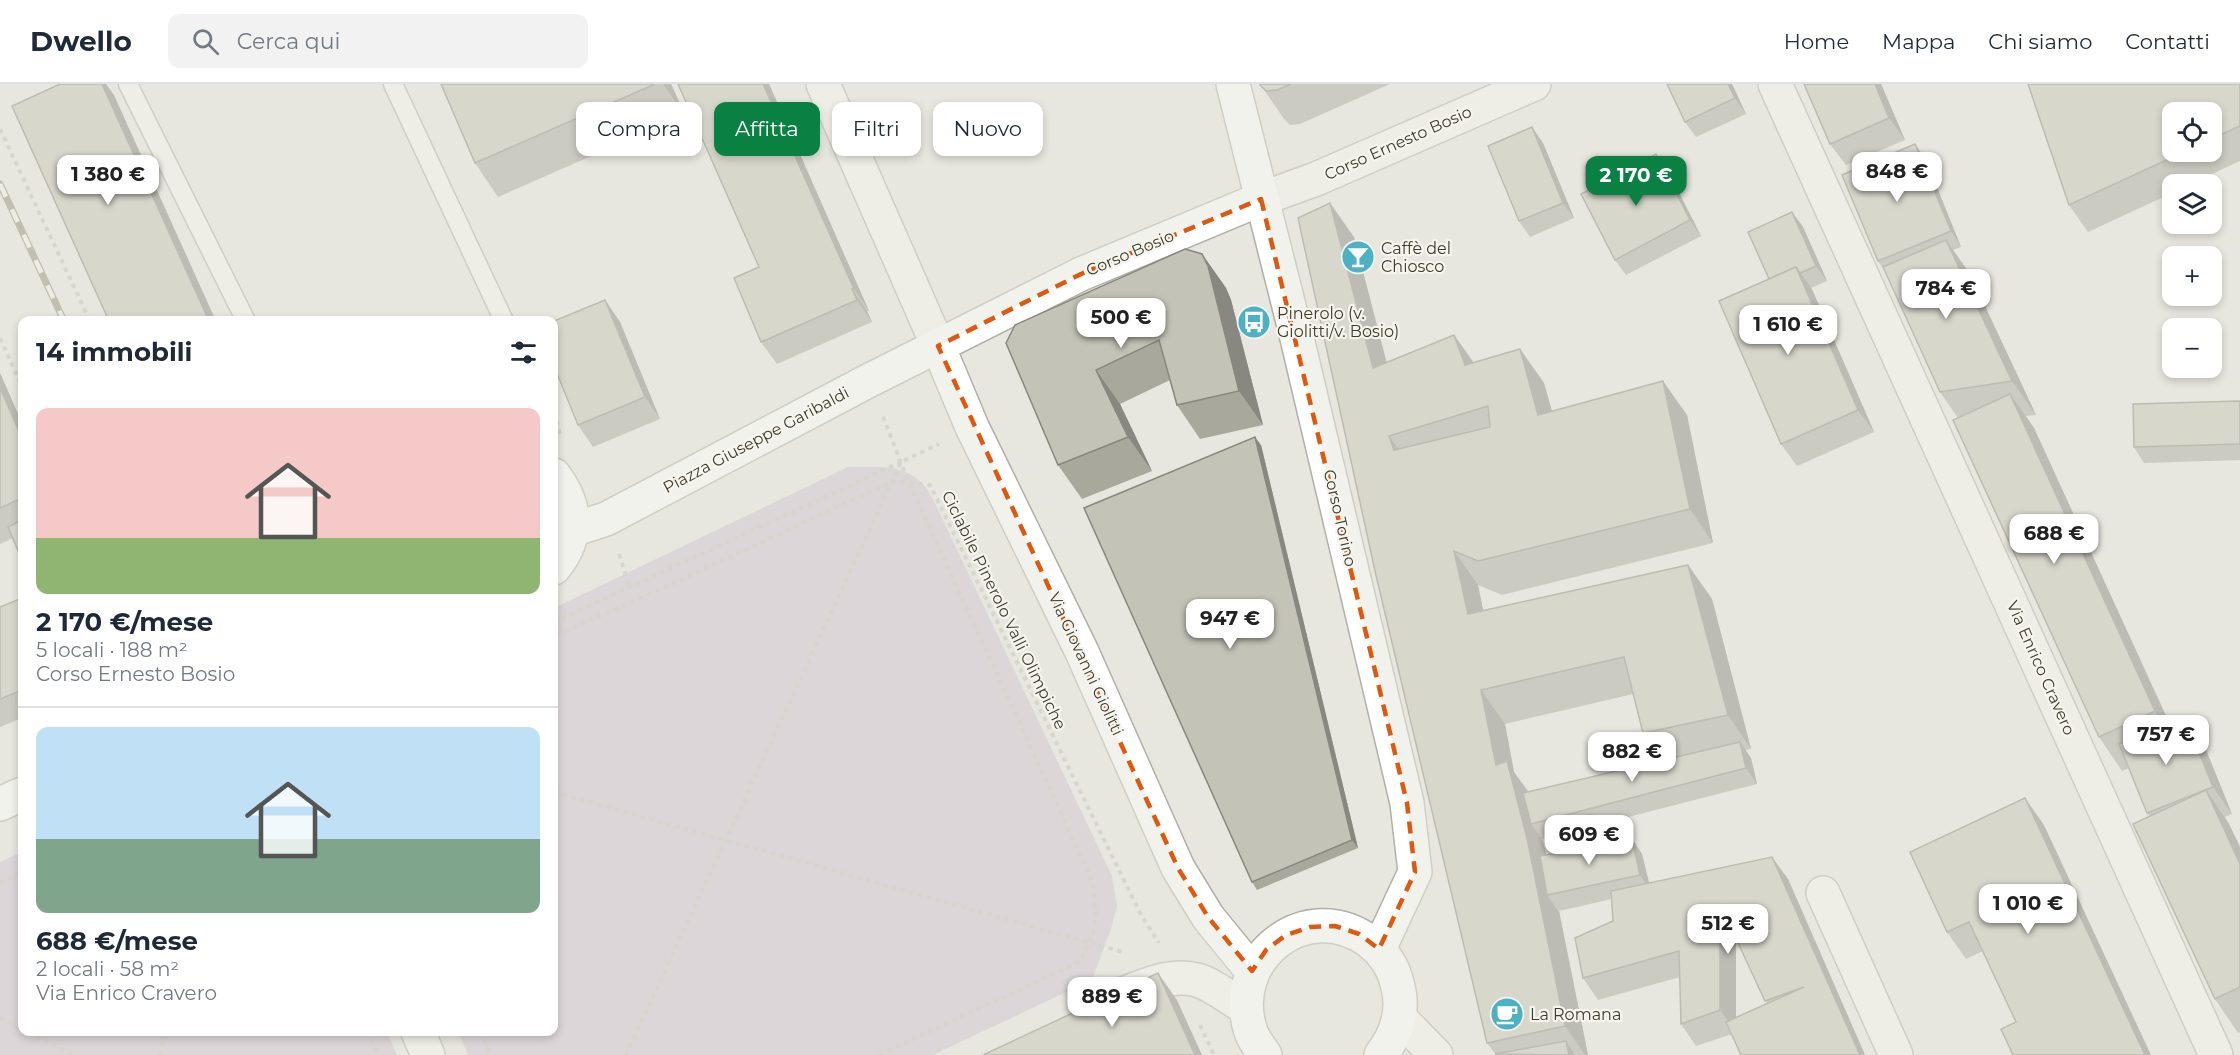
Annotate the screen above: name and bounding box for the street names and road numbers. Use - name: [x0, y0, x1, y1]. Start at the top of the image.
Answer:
- street label: Corso Ernesto Bosio: [1321, 102, 1475, 184]
- street label: Corso Bosio: [1083, 226, 1177, 280]
- street label: Piazza Giuseppe Garibaldi: [660, 383, 852, 497]
- street label: Corso Torino: [1320, 468, 1360, 568]
- street label: Ciclabile Pinerolo Valli Olimpiche: [938, 488, 1070, 732]
- street label: Via Giovanni Giolitti: [1045, 590, 1127, 738]
- street label: Via Enrico Cravero: [2003, 598, 2079, 738]

